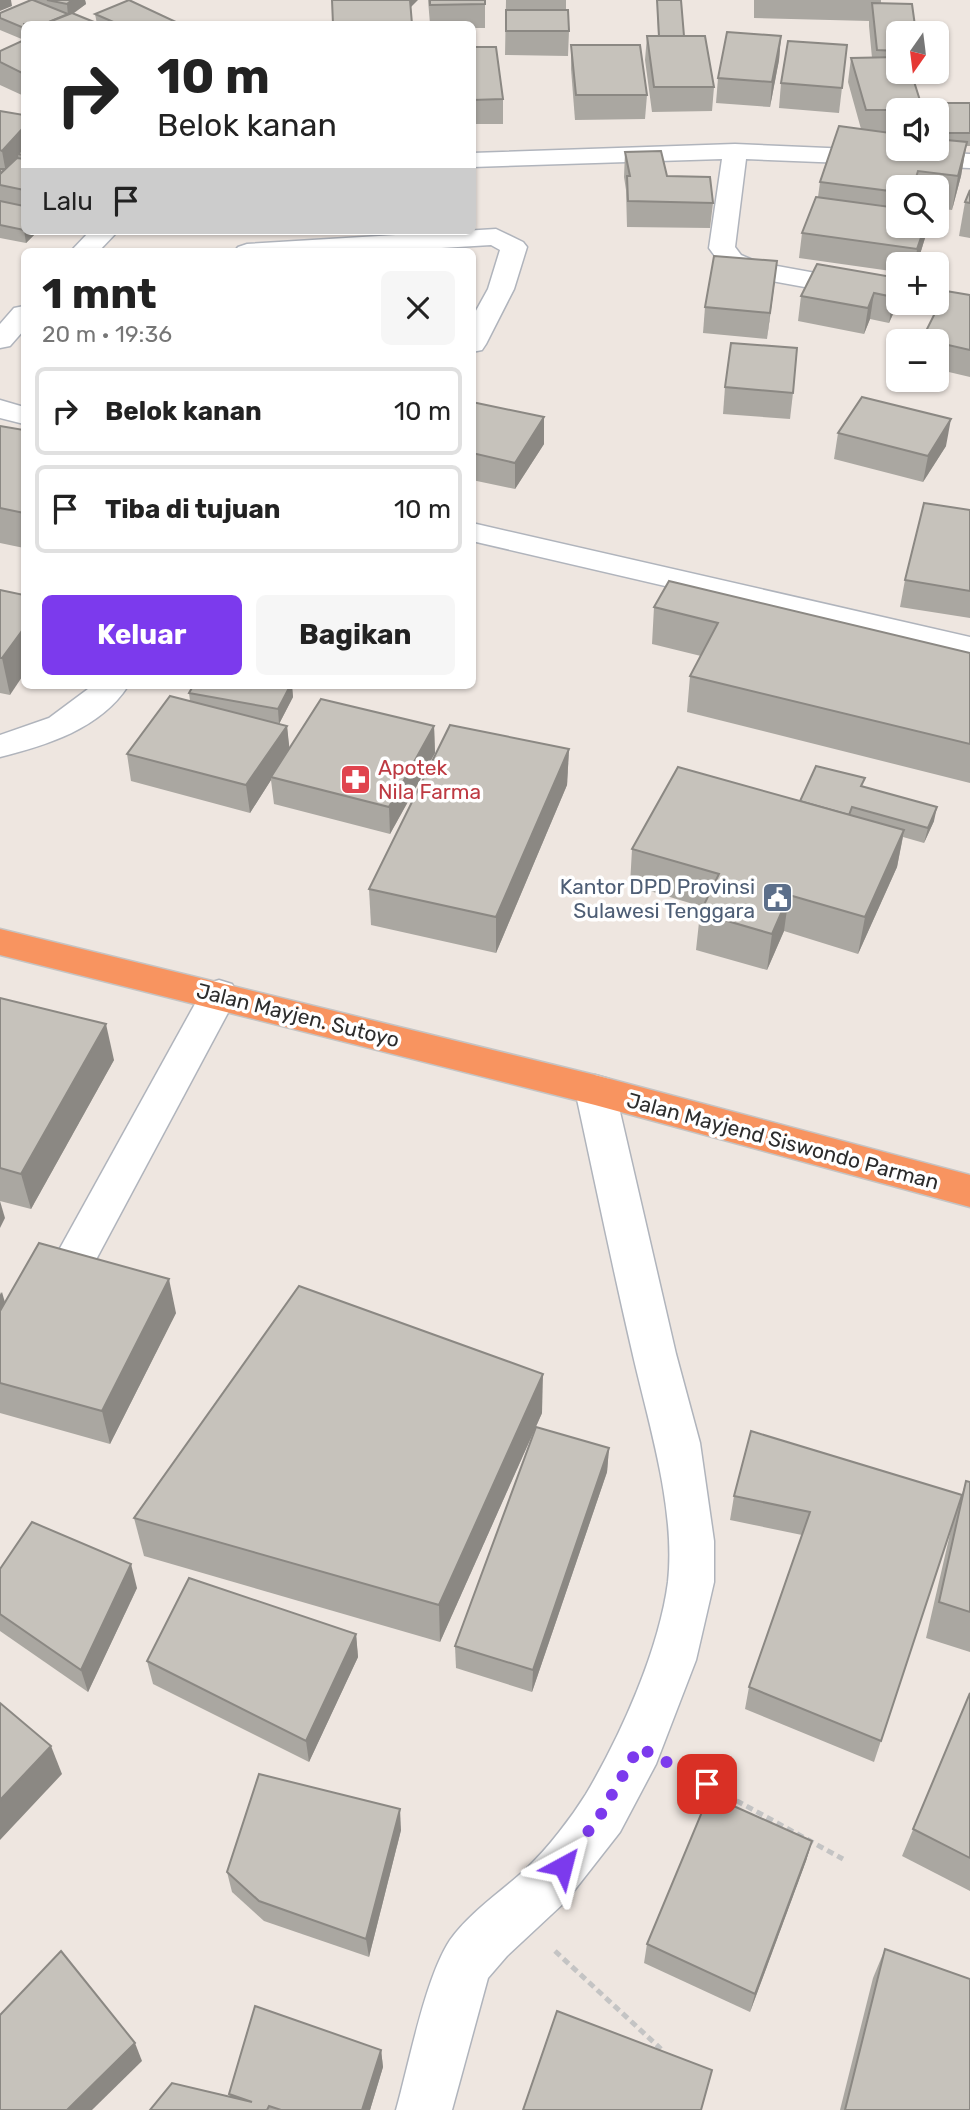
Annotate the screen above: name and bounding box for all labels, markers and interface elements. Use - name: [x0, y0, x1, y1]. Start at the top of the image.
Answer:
- north arrow: [886, 21, 948, 84]
- map controls: [886, 21, 949, 392]
- text: 10 m: [157, 47, 270, 105]
- icon: right: [42, 49, 133, 140]
- button: sound: [886, 98, 949, 161]
- text: Belok kanan: [157, 106, 337, 144]
- button: search: [886, 175, 949, 238]
- icon: arrive: [107, 182, 145, 220]
- text: Lalu: [42, 186, 93, 217]
- button: +: [886, 252, 949, 315]
- text: 1 mnt: [42, 269, 157, 319]
- button: close: [381, 271, 455, 345]
- text: 20 m · 19:36: [42, 320, 172, 348]
- button: −: [886, 329, 949, 392]
- icon: right: [46, 392, 84, 430]
- text: Belok kanan: [105, 396, 262, 427]
- text: 10 m: [394, 396, 451, 427]
- icon: arrive: [46, 490, 84, 528]
- text: Tiba di tujuan: [105, 494, 280, 525]
- text: 10 m: [394, 494, 451, 525]
- button: Keluar: [42, 595, 242, 675]
- button: Bagikan: [256, 595, 455, 675]
- place label: Apotek Nila Farma: [378, 755, 481, 804]
- pharmacy icon: Apotek Nila Farma: [338, 762, 372, 796]
- place label: Kantor DPD Provinsi Sulawesi Tenggara: [560, 874, 755, 923]
- public building icon: Kantor DPD Provinsi Sulawesi Tenggara: [761, 881, 795, 915]
- street label: Jalan Mayjen. Sutoyo: [194, 978, 402, 1052]
- street label: Jalan Mayjend Siswondo Parman: [624, 1087, 942, 1195]
- pin: [677, 1754, 737, 1814]
- icon: arrive: [688, 1765, 726, 1803]
- position arrow: [526, 1829, 600, 1903]

